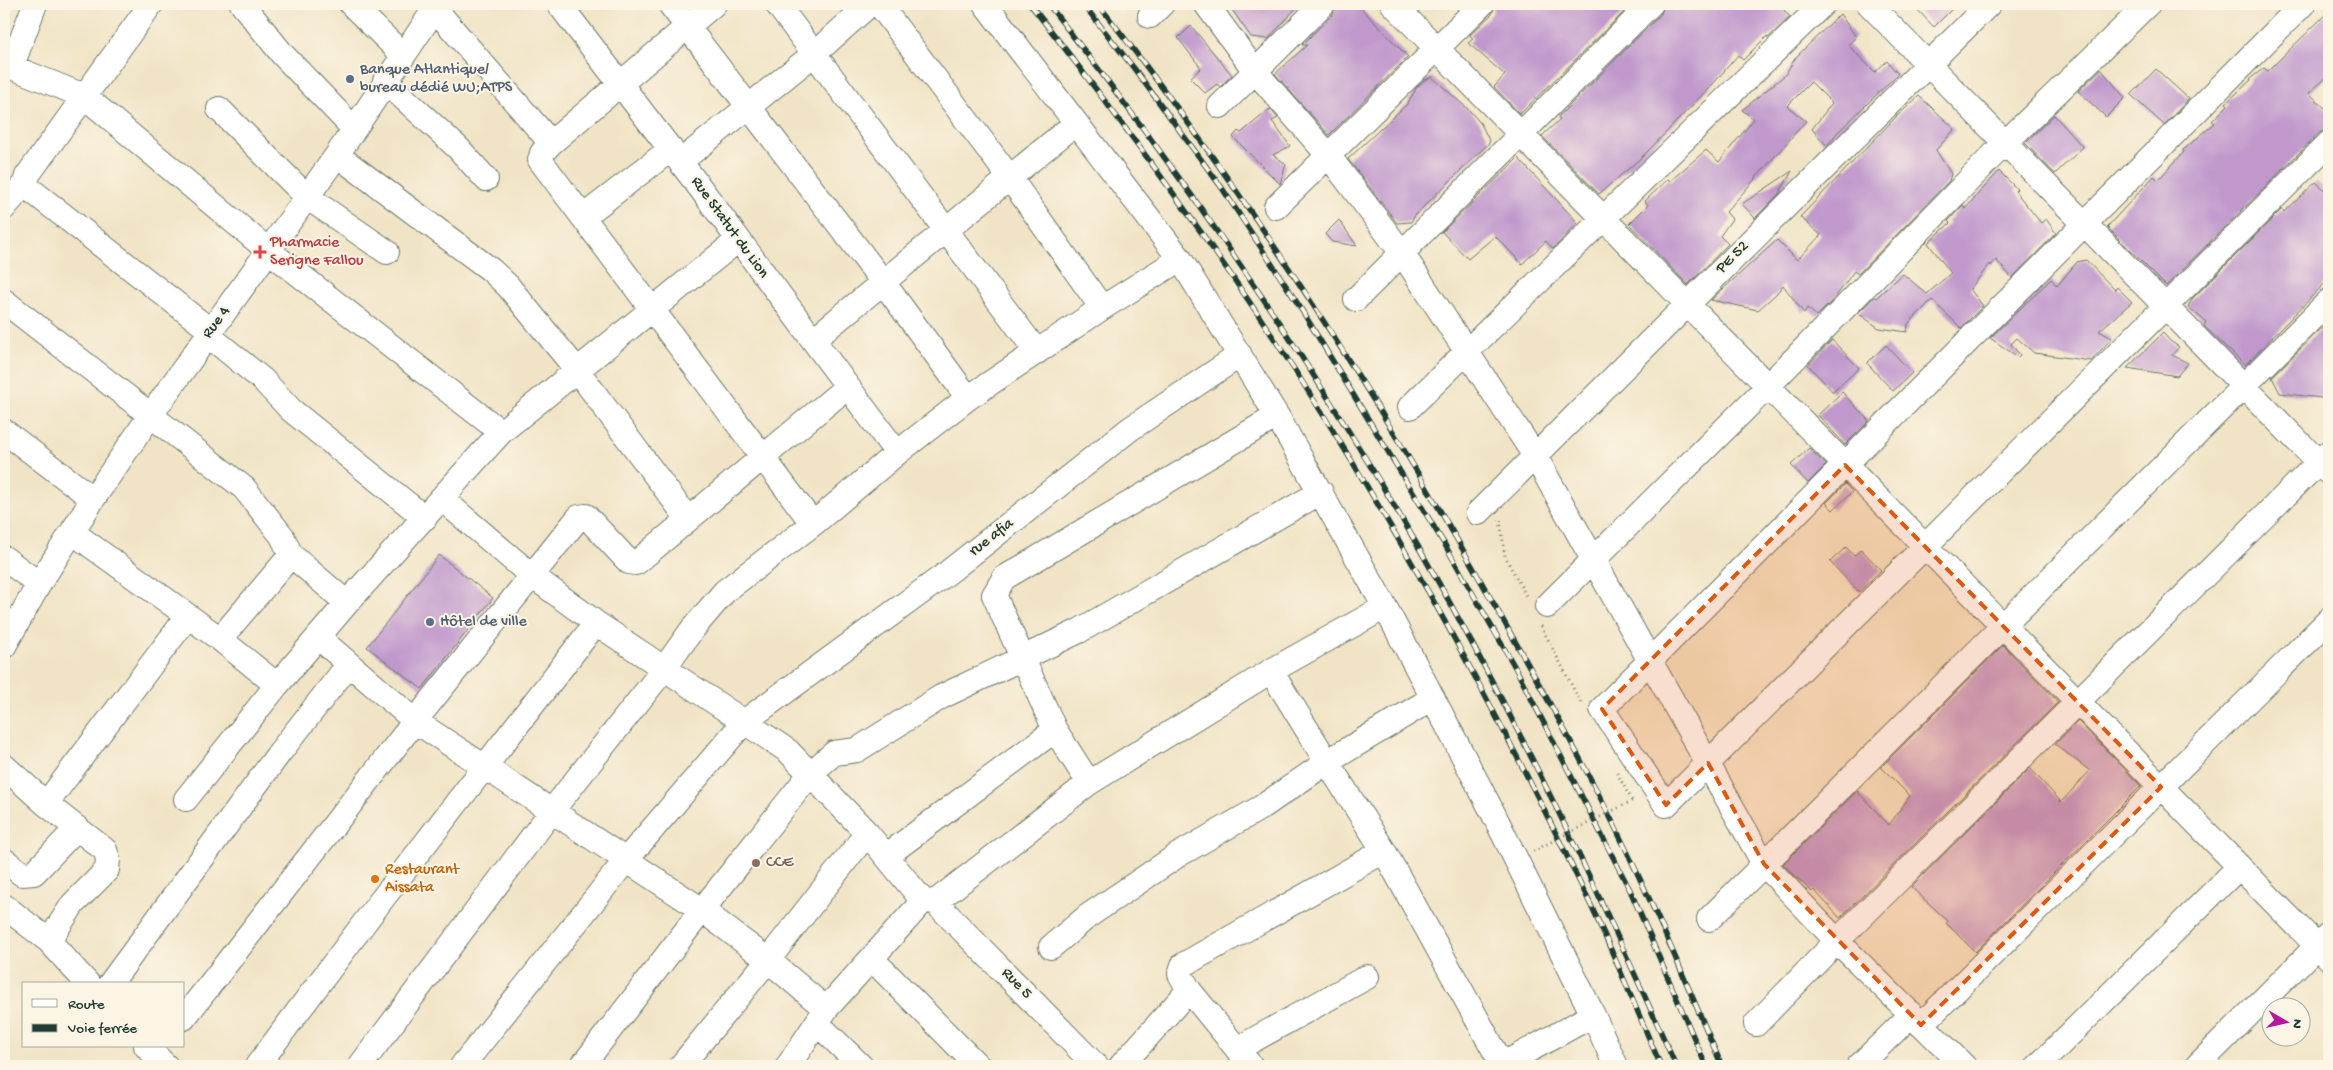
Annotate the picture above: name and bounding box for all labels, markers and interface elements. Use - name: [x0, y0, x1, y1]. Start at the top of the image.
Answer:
- place label: Banque Atlantique/ bureau dédié WU;ATPS: [359, 61, 513, 98]
- marker: Banque Atlantique/ bureau dédié WU;ATPS: [344, 73, 356, 85]
- street label: Rue Statut du Lion: [686, 173, 772, 283]
- place label: Pharmacie Serigne Fallou: [269, 234, 364, 271]
- street label: PE 52: [1712, 237, 1754, 279]
- marker: Pharmacie Serigne Fallou: [254, 246, 266, 258]
- street label: Rue 4: [199, 303, 235, 343]
- street label: rue afia: [966, 514, 1019, 561]
- place label: Hôtel de ville: [440, 613, 528, 632]
- marker: Hôtel de ville: [424, 616, 436, 628]
- place label: CCE: [766, 854, 794, 873]
- marker: CCE: [750, 857, 762, 869]
- place label: Restaurant Aissata: [385, 861, 461, 898]
- marker: Restaurant Aissata: [369, 873, 381, 885]
- street label: Rue 5: [997, 964, 1035, 1004]
- legend: [22, 982, 185, 1048]
- text: Route: [68, 996, 105, 1014]
- north arrow: [2260, 998, 2310, 1048]
- text: N: [2287, 1018, 2305, 1029]
- text: Voie ferrée: [67, 1020, 137, 1038]

